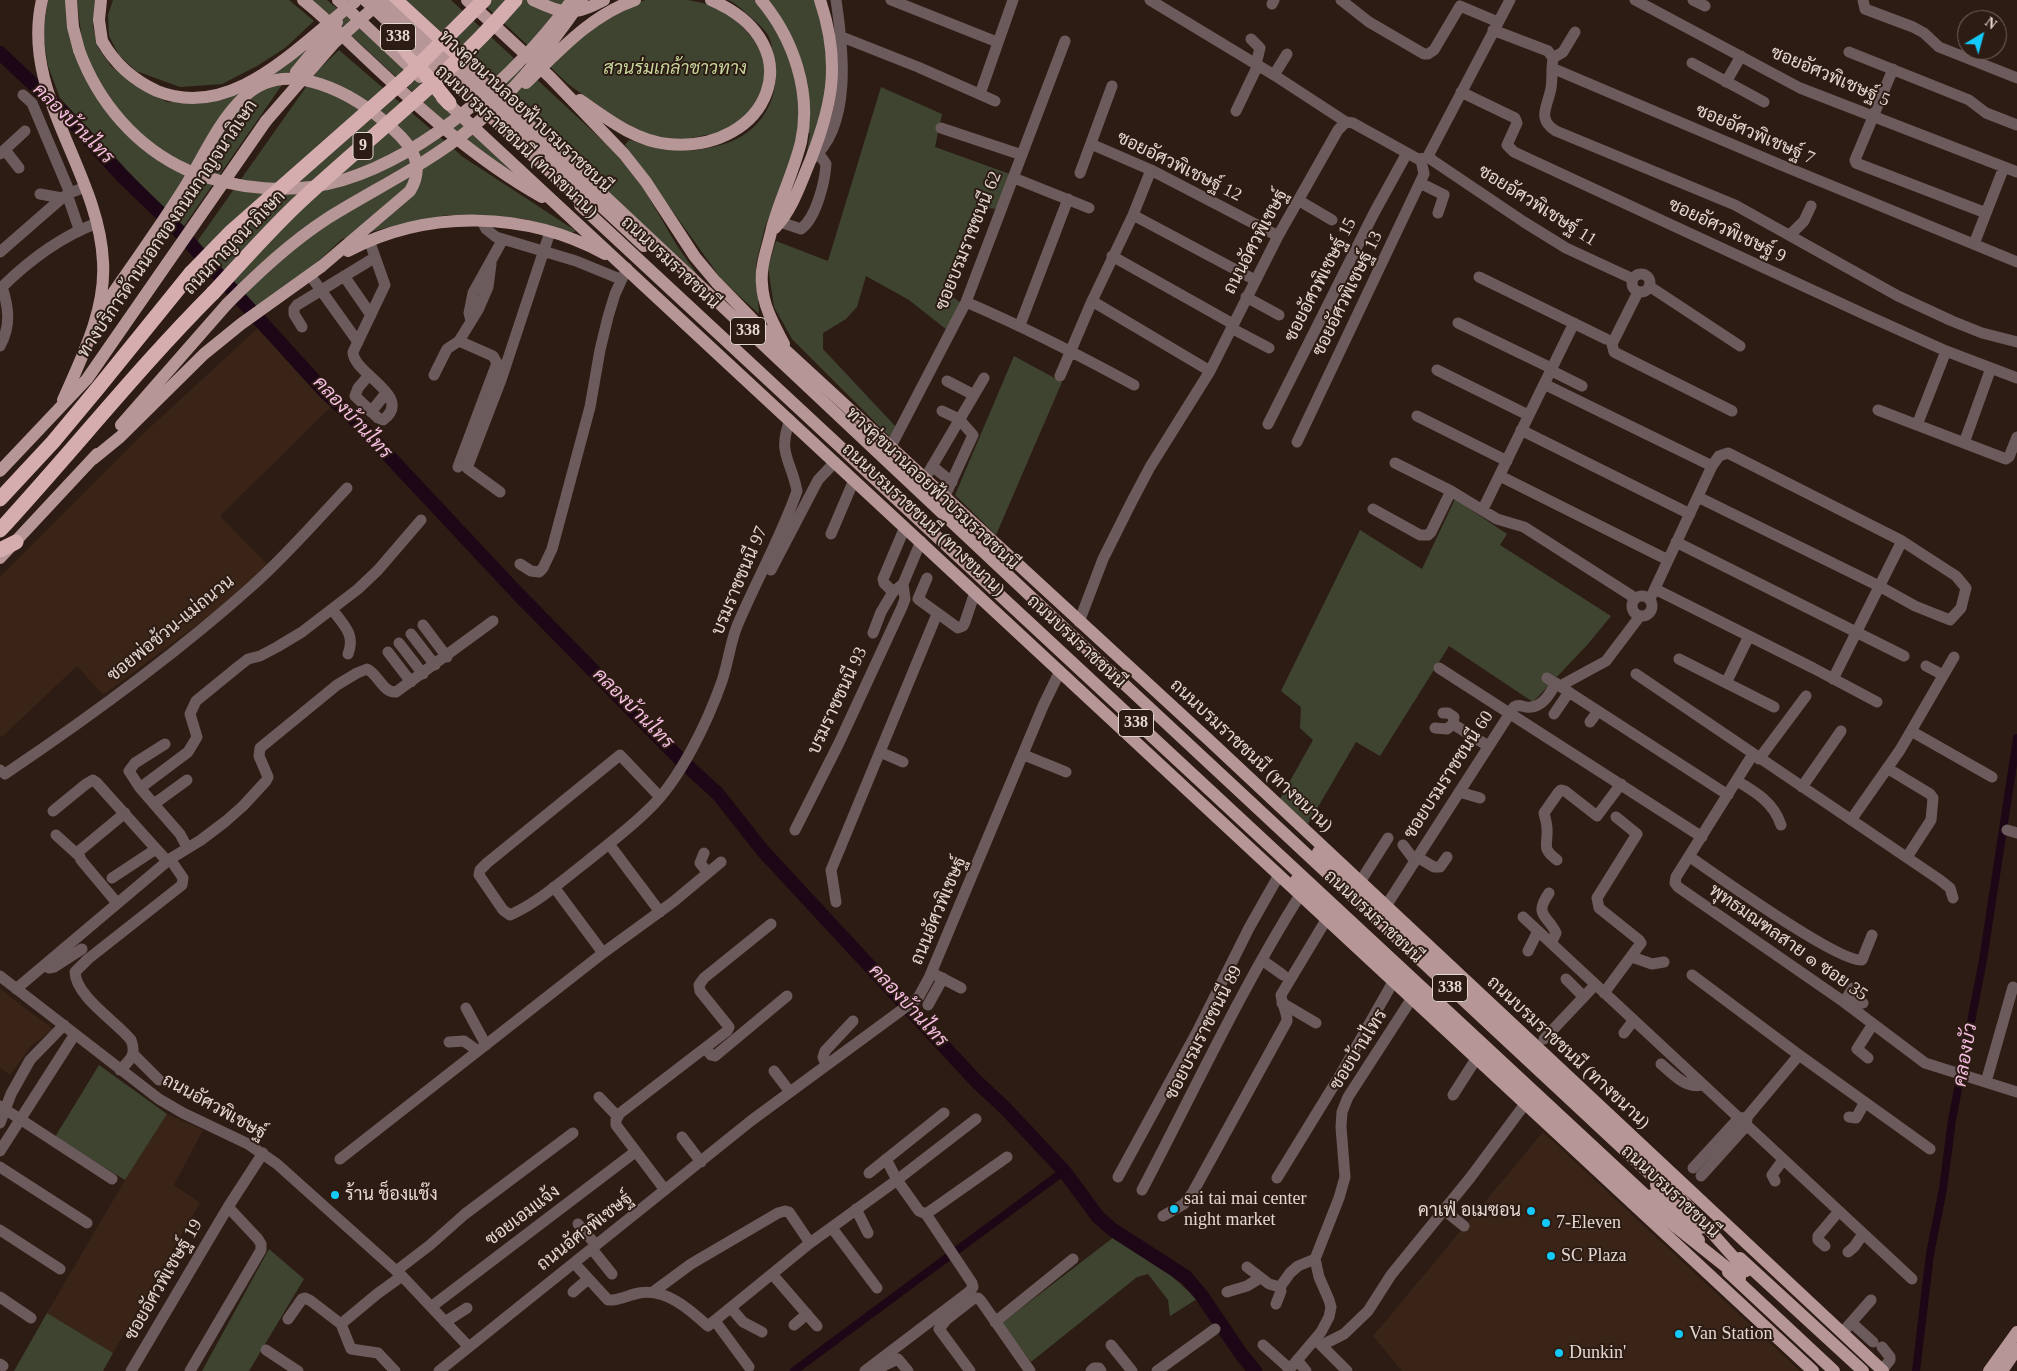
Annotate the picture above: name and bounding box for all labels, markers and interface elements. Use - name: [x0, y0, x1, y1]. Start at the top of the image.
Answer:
- north arrow: [1957, 10, 2007, 60]
- text: N: [1982, 14, 1999, 32]
- road number: 338: [380, 24, 416, 51]
- street label: ทางคู่ขนานลอยฟ้าบรมราชชนนี: [434, 26, 616, 198]
- street label: ซอยอัศวพิเชษฐ์ 5: [1767, 42, 1893, 112]
- park label: สวนร่มเกล้าชาวทาง: [603, 58, 747, 80]
- street label: ถนนบรมราชชนนี (ทางขนาน): [430, 61, 602, 223]
- water label: คลองบ้านไทร: [28, 79, 118, 169]
- street label: ทางบริการด้านนอกของถนนกาญจนาภิเษก: [73, 96, 263, 362]
- street label: ซอยอัศวพิเชษฐ์ 7: [1692, 100, 1818, 170]
- street label: ซอยอัศวพิเชษฐ์ 12: [1113, 127, 1245, 207]
- road number: 9: [353, 132, 373, 160]
- street label: ซอยอัศวพิเชษฐ์ 11: [1474, 161, 1600, 251]
- street label: ซอยบรมราชชนนี 62: [931, 168, 1007, 314]
- street label: ถนนกาญจนาภิเษก: [180, 186, 290, 300]
- street label: ถนนอัศวพิเชษฐ์: [1219, 186, 1293, 298]
- street label: ซอยอัศวพิเชษฐ์ 9: [1665, 194, 1789, 268]
- street label: ถนนบรมราชชนนี: [616, 212, 724, 314]
- street label: ซอยอัศวพิเชษฐ์ 15: [1280, 214, 1362, 346]
- street label: ซอยอัศวพิเชษฐ์ 13: [1308, 228, 1388, 360]
- road number: 338: [730, 318, 766, 344]
- water label: คลองบ้านไทร: [308, 372, 396, 464]
- street label: ทางคู่ขนานลอยฟ้าบรมราชชนนี: [841, 403, 1023, 575]
- street label: ถนนบรมราชชนนี (ทางขนาน): [837, 439, 1009, 601]
- street label: บรมราชชนนี 97: [707, 523, 773, 639]
- street label: ซอยพ่อช้วน-แม่ถนวน: [103, 571, 239, 687]
- street label: ถนนบรมราชชนนี: [1022, 591, 1130, 693]
- street label: บรมราชชนนี 93: [804, 644, 872, 758]
- water label: คลองบ้านไทร: [588, 664, 678, 754]
- street label: ถนนบรมราชชนนี (ทางขนาน): [1165, 675, 1337, 837]
- street label: ซอยบรมราชชนนี 60: [1400, 707, 1498, 843]
- road number: 338: [1118, 710, 1154, 736]
- street label: ถนนอัศวพิเชษฐ์: [907, 854, 971, 968]
- street label: ถนนบรมราชชนนี: [1319, 866, 1427, 968]
- street label: พุทธมณฑลสาย ๑ ซอย 35: [1704, 880, 1872, 1006]
- water label: คลองบ้านไทร: [864, 960, 952, 1052]
- street label: ซอยบรมราชชนนี 89: [1161, 962, 1247, 1104]
- street label: ถนนบรมราชชนนี (ทางขนาน): [1482, 972, 1654, 1134]
- road number: 338: [1432, 974, 1468, 1001]
- street label: ซอยบ้านไทร: [1326, 1006, 1392, 1094]
- water label: คลองบัว: [1949, 1021, 1983, 1089]
- street label: ถนนอัศวพิเชษฐ์: [158, 1070, 270, 1144]
- street label: ถนนบรมราชชนนี: [1616, 1141, 1724, 1243]
- street label: ซอยเอมแจ้ง: [481, 1181, 565, 1251]
- place label: ร้าน ช็องแช๊ง: [345, 1184, 438, 1206]
- street label: ถนนอัศวพิเชษฐ์: [533, 1188, 637, 1276]
- place label: sai tai mai center night market: [1184, 1188, 1306, 1230]
- marker: ร้าน ช็องแช๊ง: [329, 1189, 341, 1201]
- place label: คาเฟ่ อเมซอน: [1418, 1200, 1521, 1222]
- marker: sai tai mai center night market: [1168, 1203, 1180, 1215]
- marker: คาเฟ่ อเมซอน: [1525, 1205, 1537, 1217]
- place label: 7-Eleven: [1556, 1212, 1621, 1234]
- street label: ซอยอัศวพิเชษฐ์ 19: [121, 1216, 207, 1344]
- marker: 7-Eleven: [1540, 1217, 1552, 1229]
- place label: SC Plaza: [1561, 1245, 1626, 1267]
- marker: SC Plaza: [1545, 1250, 1557, 1262]
- place label: Van Station: [1689, 1323, 1772, 1345]
- marker: Van Station: [1673, 1328, 1685, 1340]
- place label: Dunkin': [1569, 1342, 1626, 1364]
- marker: Dunkin': [1553, 1347, 1565, 1359]

